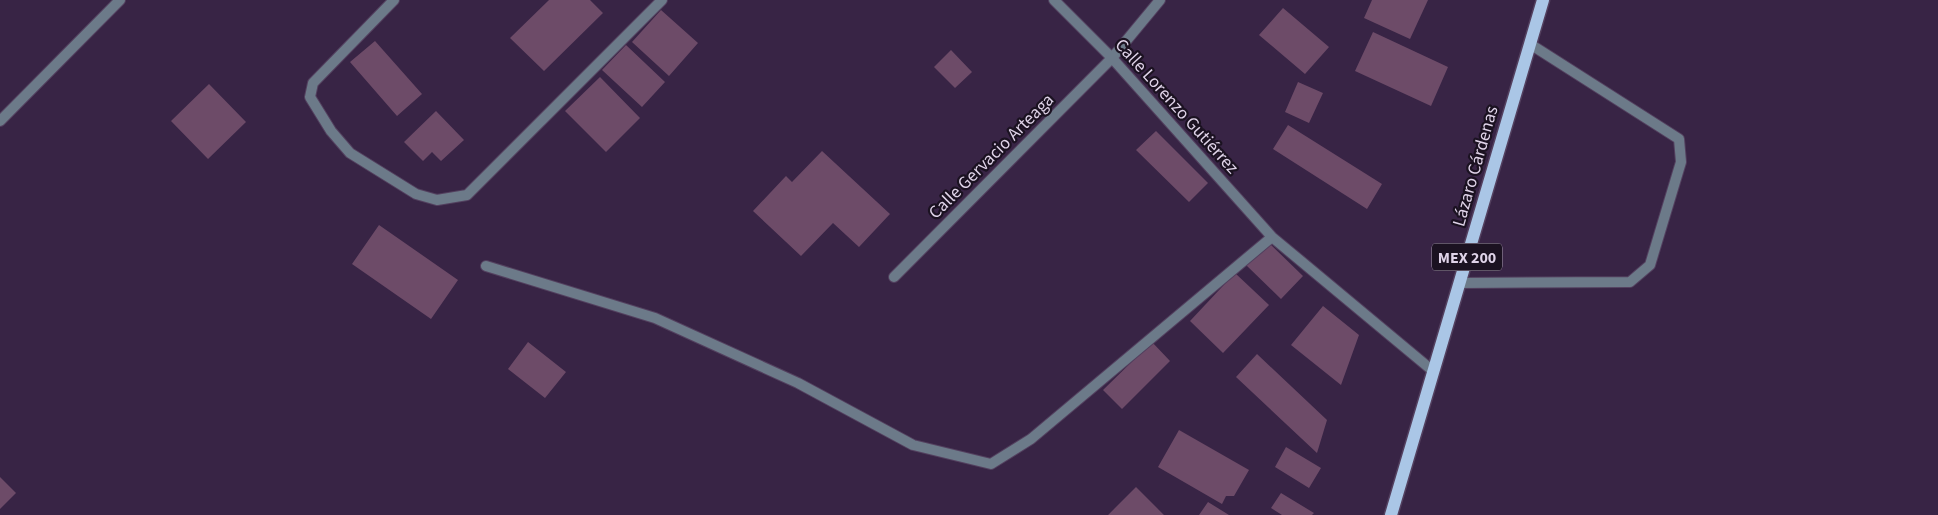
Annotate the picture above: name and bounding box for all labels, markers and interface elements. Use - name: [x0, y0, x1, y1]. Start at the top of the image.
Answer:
- street label: Calle Lorenzo Gutiérrez: [1109, 33, 1244, 180]
- street label: Calle Gervacio Arteaga: [923, 88, 1060, 225]
- street label: Lázaro Cárdenas: [1446, 103, 1505, 229]
- road number: MEX 200: [1432, 243, 1502, 270]

